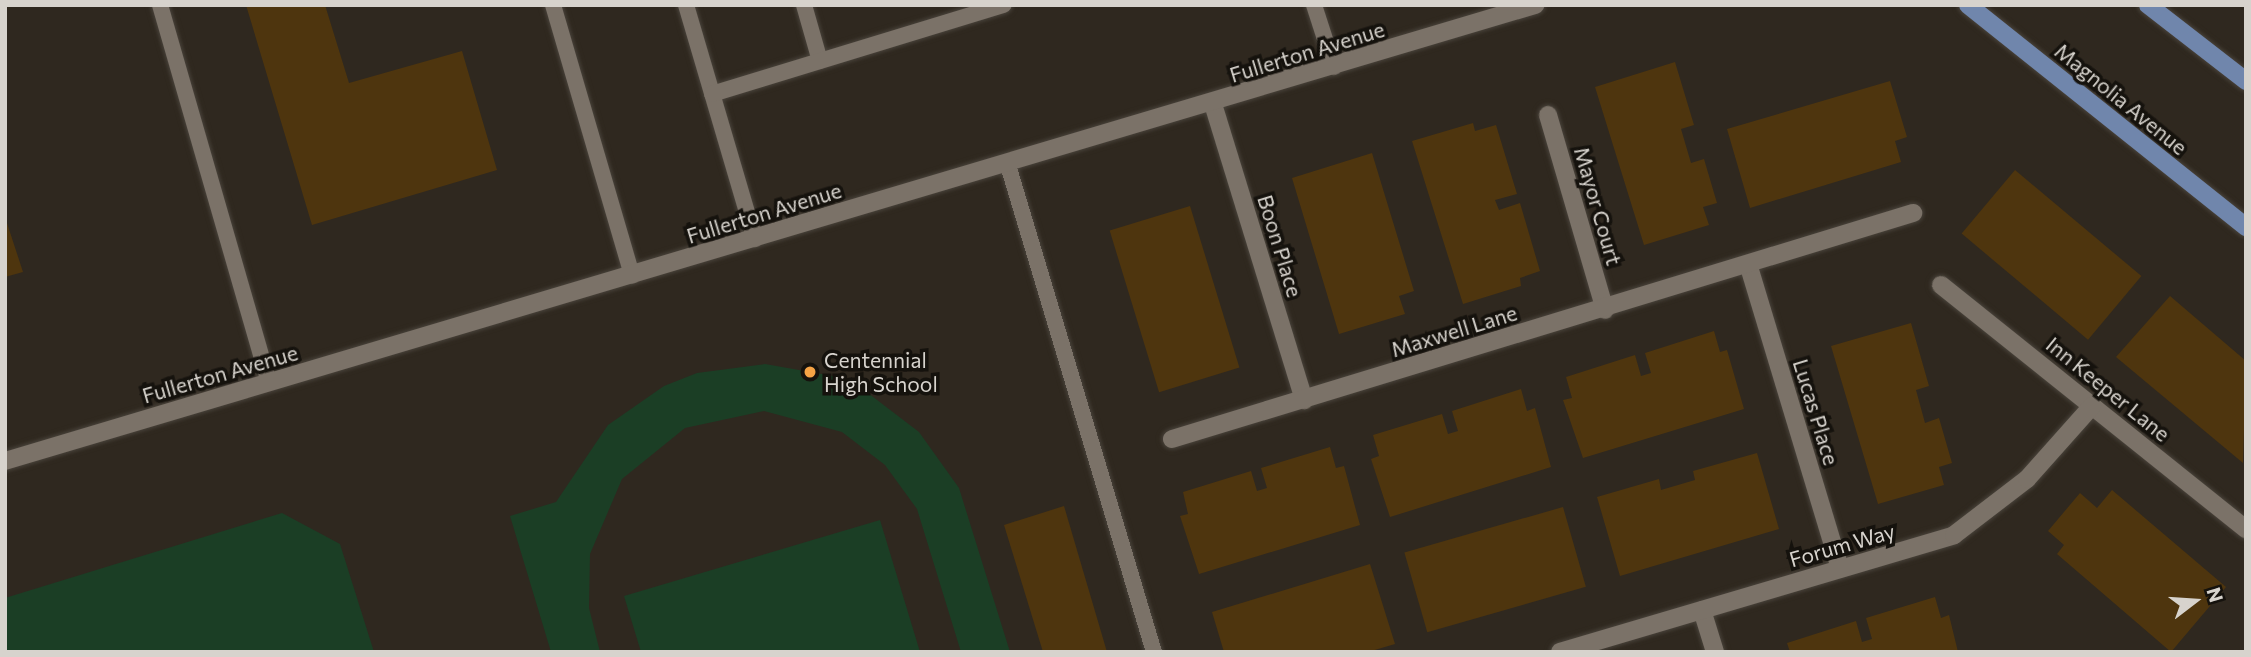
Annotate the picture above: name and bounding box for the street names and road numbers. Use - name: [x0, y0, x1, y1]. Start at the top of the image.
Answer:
- street label: Fullerton Avenue: [1226, 16, 1388, 88]
- street label: Magnolia Avenue: [2050, 38, 2192, 160]
- street label: Mayor Court: [1569, 144, 1627, 268]
- street label: Fullerton Avenue: [683, 177, 845, 249]
- street label: Boon Place: [1253, 192, 1307, 300]
- street label: Maxwell Lane: [1388, 300, 1520, 362]
- street label: Inn Keeper Lane: [2041, 332, 2175, 446]
- street label: Fullerton Avenue: [139, 340, 301, 408]
- street label: Lucas Place: [1788, 356, 1844, 468]
- street label: Forum Way: [1786, 518, 1898, 572]

